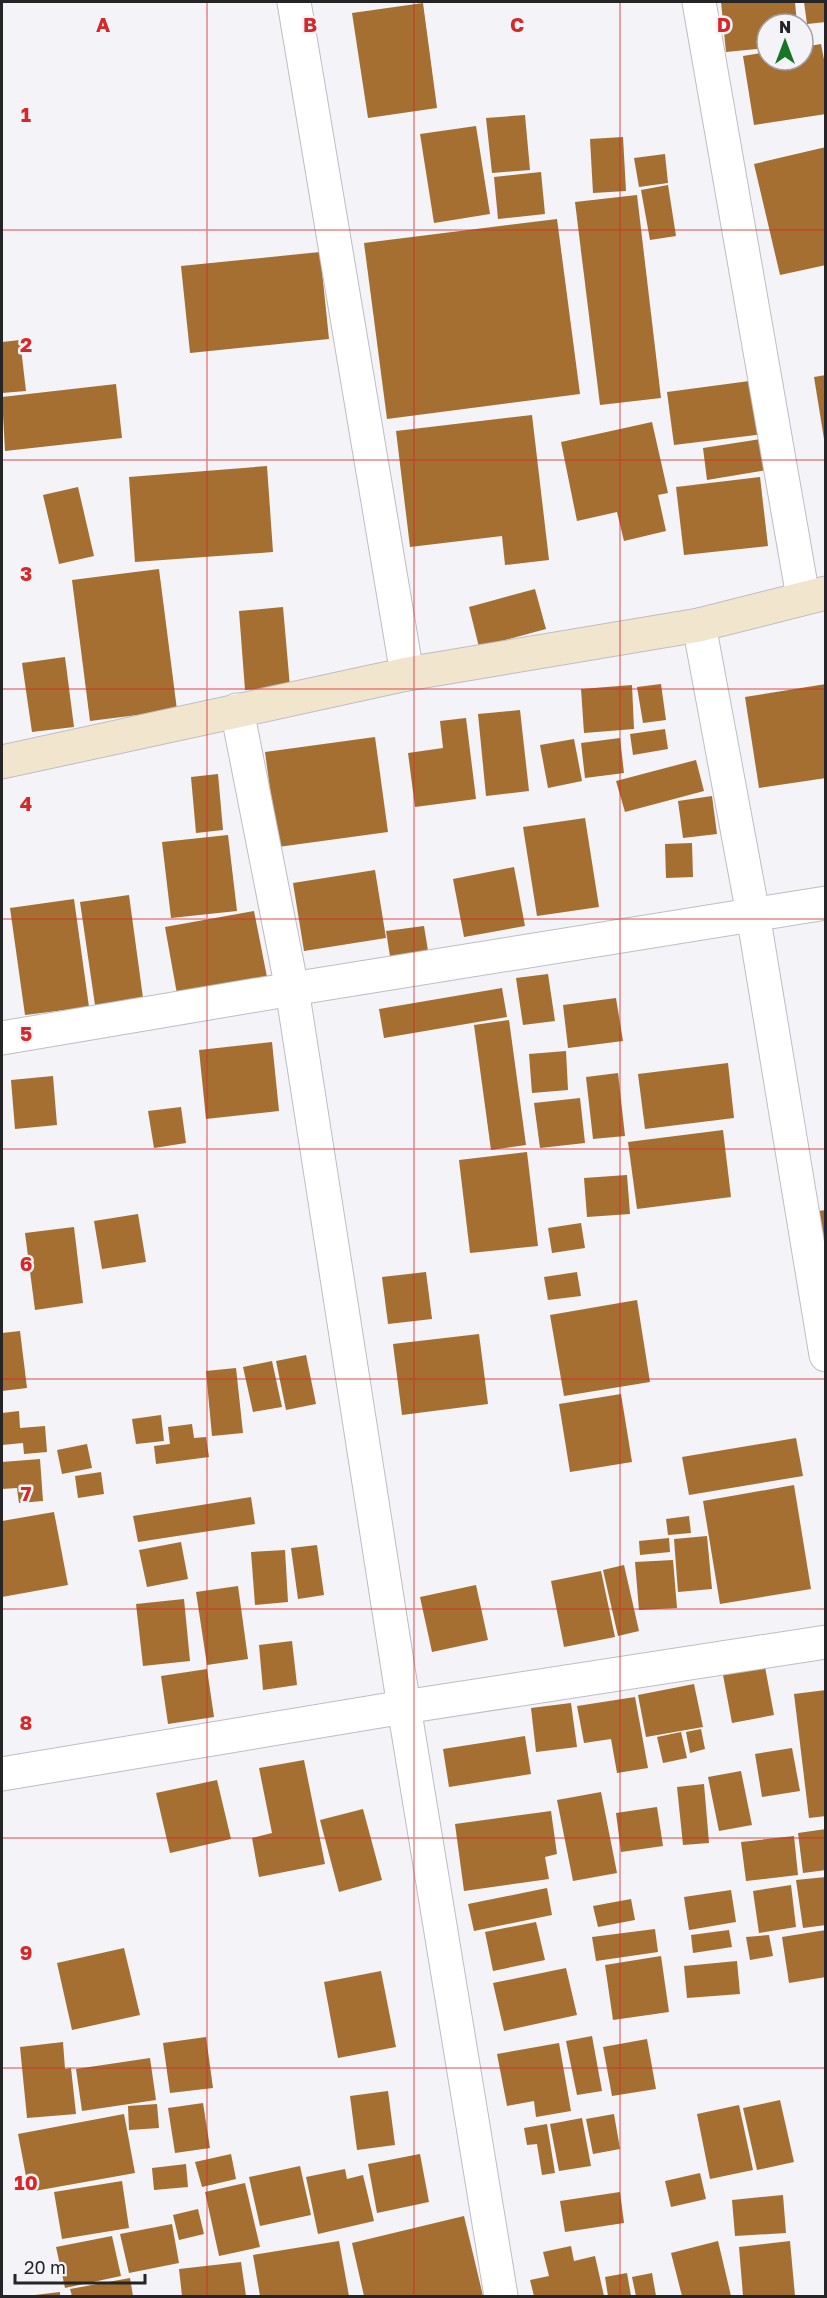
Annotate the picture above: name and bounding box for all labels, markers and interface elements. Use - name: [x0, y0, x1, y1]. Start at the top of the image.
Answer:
- text: A: [96, 12, 110, 36]
- text: B: [303, 12, 317, 36]
- text: C: [510, 12, 524, 36]
- text: D: [717, 12, 731, 36]
- north arrow: [755, 12, 815, 72]
- text: N: [779, 17, 791, 37]
- text: 1: [21, 102, 31, 126]
- text: 2: [20, 332, 32, 356]
- text: 3: [20, 561, 32, 585]
- text: 4: [20, 791, 32, 815]
- text: 5: [20, 1021, 32, 1045]
- text: 6: [20, 1251, 32, 1275]
- text: 7: [21, 1481, 32, 1505]
- text: 8: [20, 1710, 32, 1734]
- text: 9: [20, 1940, 32, 1964]
- text: 10: [14, 2170, 38, 2194]
- scale bar: [15, 2247, 146, 2285]
- text: 20 m: [24, 2256, 66, 2278]

